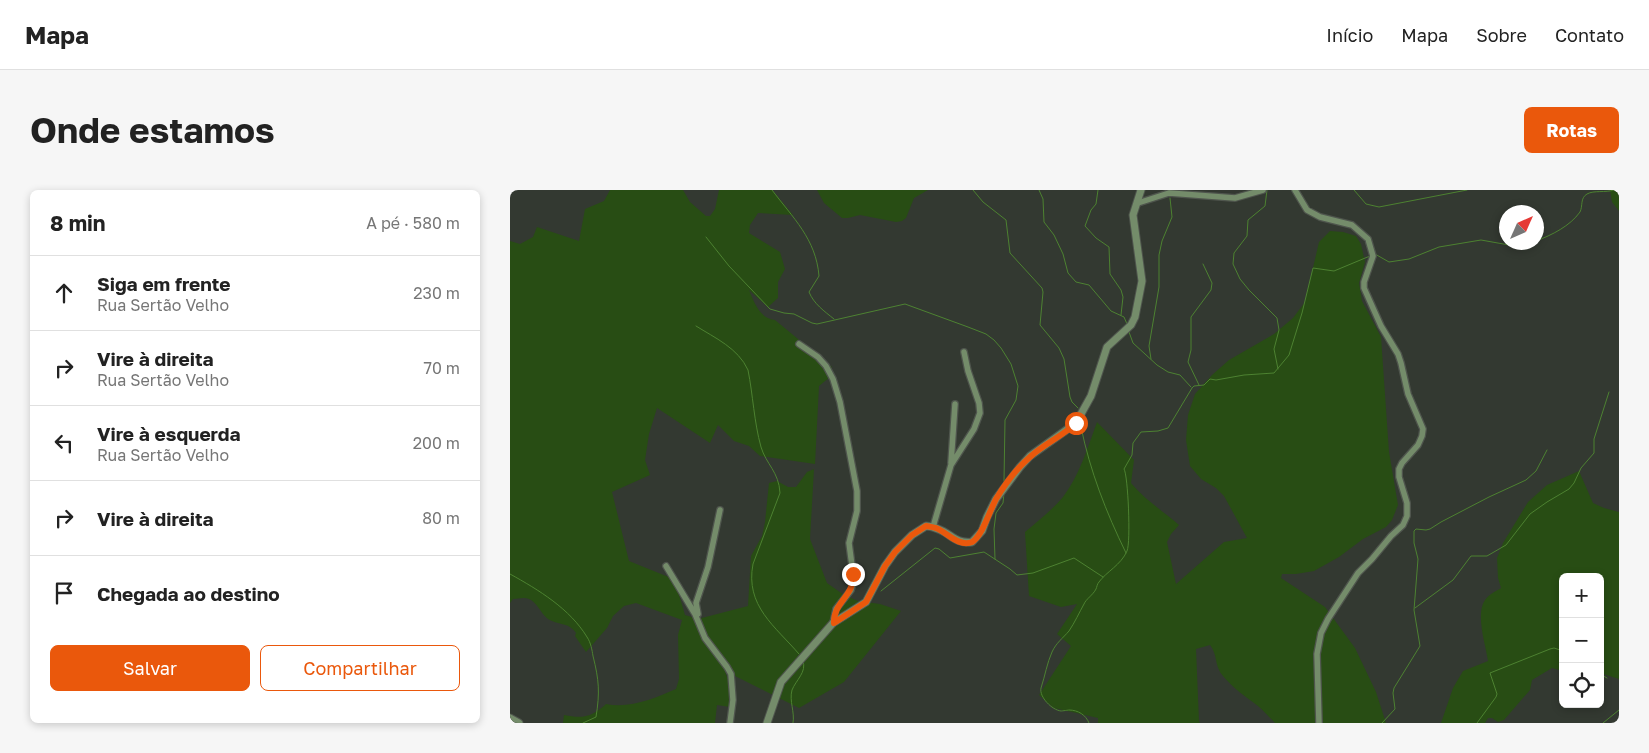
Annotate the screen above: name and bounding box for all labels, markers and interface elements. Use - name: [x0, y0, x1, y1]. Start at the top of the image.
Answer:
- text: Mapa: [25, 20, 89, 49]
- text: Início: [1326, 24, 1373, 46]
- text: Mapa: [1401, 24, 1448, 46]
- text: Sobre: [1476, 24, 1527, 46]
- text: Contato: [1555, 24, 1624, 46]
- button: Rotas: [1524, 107, 1619, 153]
- text: Onde estamos: [30, 109, 275, 151]
- north arrow: [1499, 205, 1544, 250]
- text: 8 min: [50, 210, 106, 236]
- text: A pé · 580 m: [366, 213, 460, 233]
- text: Siga em frente: [97, 272, 231, 295]
- icon: ahead: [50, 279, 78, 307]
- text: 230 m: [413, 283, 460, 303]
- text: Rua Sertão Velho: [97, 295, 229, 315]
- text: Vire à direita: [97, 347, 214, 370]
- icon: right: [50, 354, 78, 382]
- text: 70 m: [423, 358, 460, 378]
- text: Rua Sertão Velho: [97, 370, 229, 390]
- route start: [1065, 412, 1088, 435]
- text: Vire à esquerda: [97, 422, 240, 445]
- icon: left: [50, 429, 78, 457]
- text: 200 m: [413, 433, 460, 453]
- text: Rua Sertão Velho: [97, 445, 229, 465]
- icon: right: [50, 504, 78, 532]
- text: Vire à direita: [97, 507, 214, 530]
- text: 80 m: [422, 508, 460, 528]
- route end: [842, 563, 865, 586]
- map controls: [1559, 573, 1604, 708]
- button: +: [1559, 573, 1604, 618]
- icon: arrive: [50, 579, 78, 607]
- text: Chegada ao destino: [97, 582, 280, 605]
- button: −: [1559, 618, 1604, 663]
- button: Salvar: [50, 645, 250, 691]
- button: Compartilhar: [260, 645, 460, 691]
- button: locate: [1559, 663, 1604, 708]

